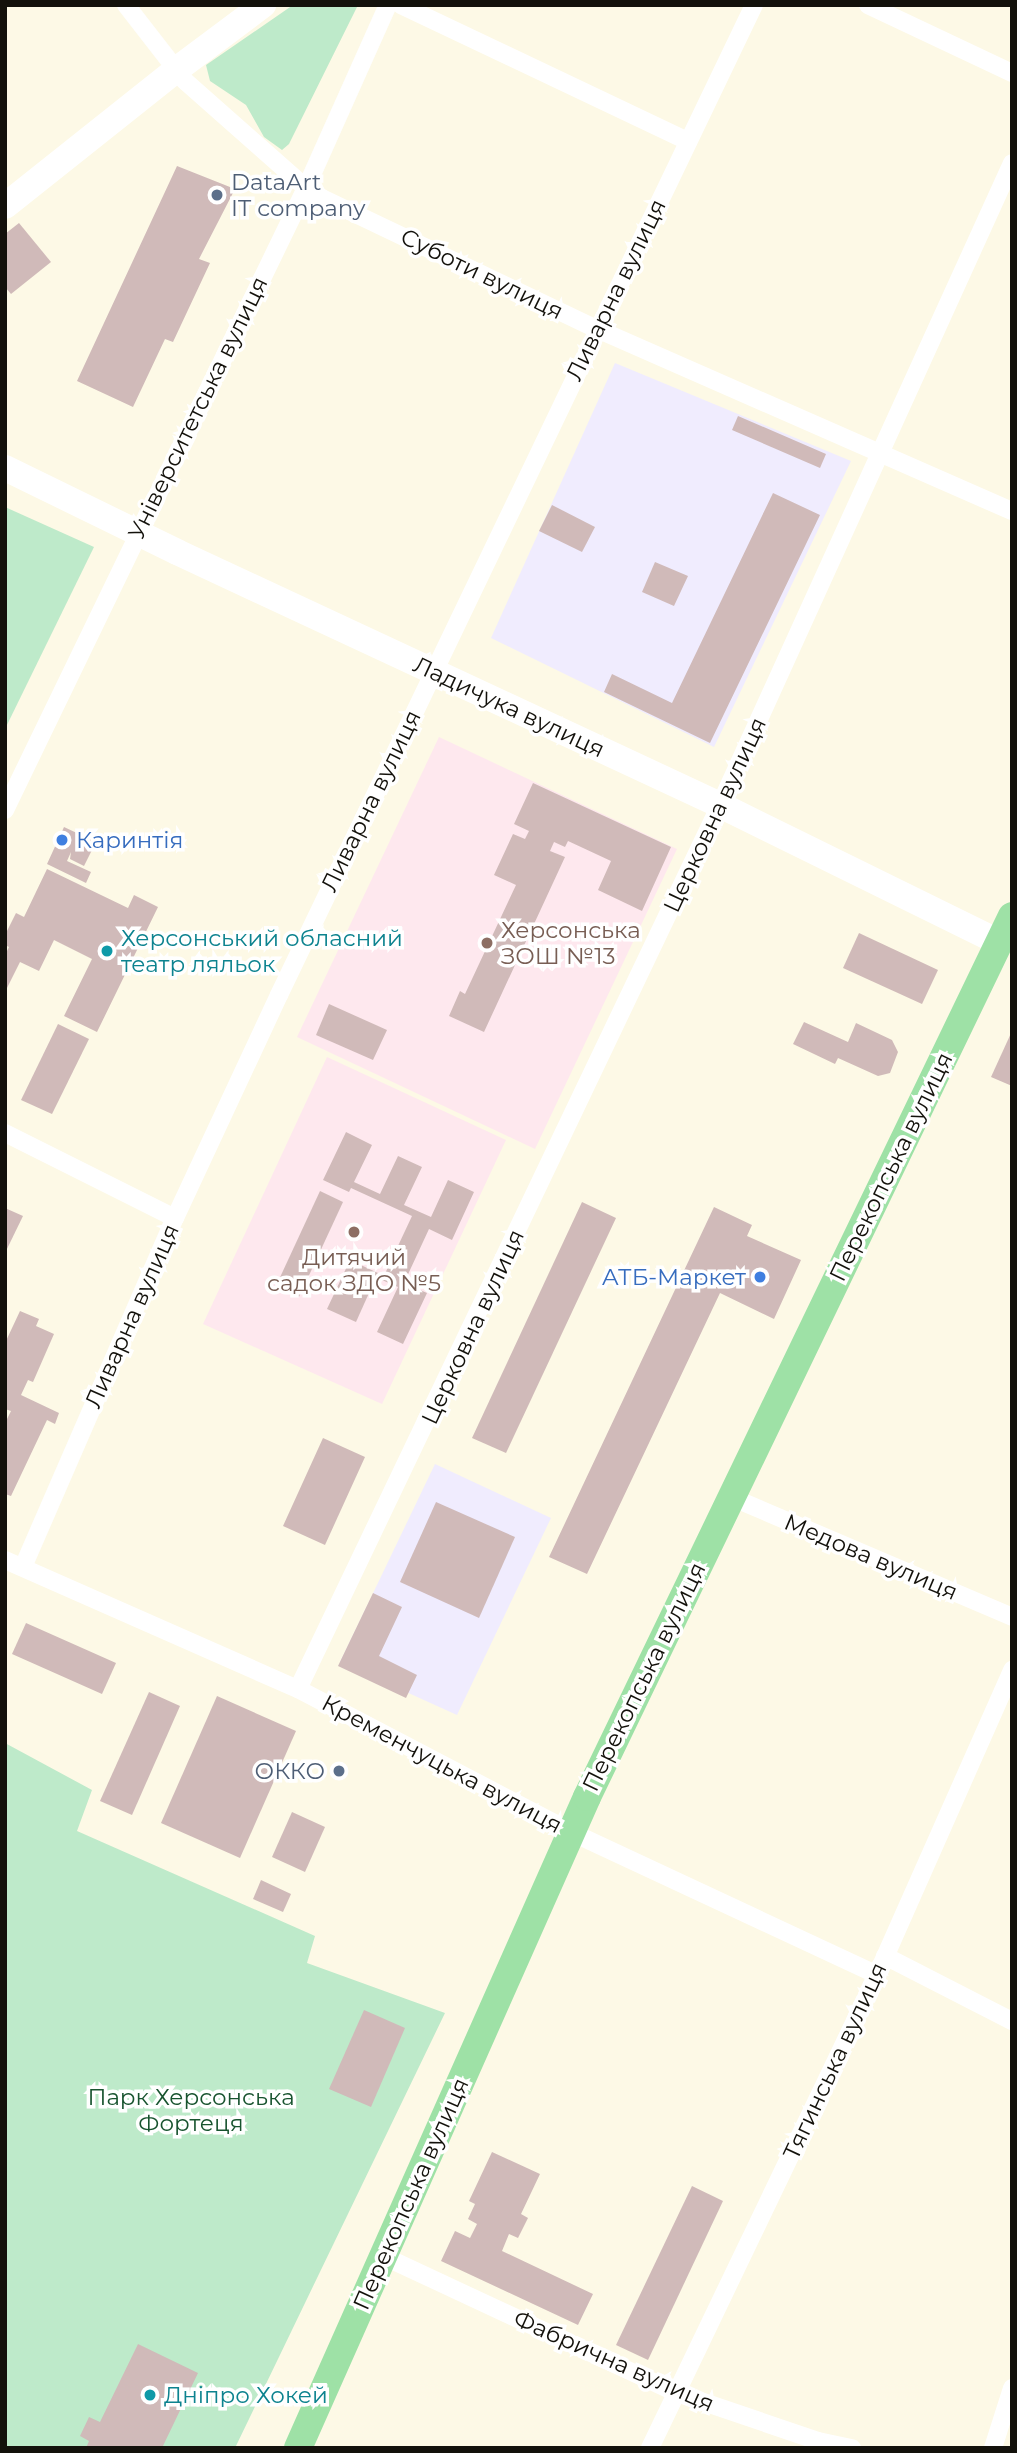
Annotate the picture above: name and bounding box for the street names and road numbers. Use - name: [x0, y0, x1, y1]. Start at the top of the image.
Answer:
- street label: Ливарна вулиця: [560, 195, 672, 385]
- street label: Суботи вулиця: [396, 223, 568, 325]
- street label: Університетська вулиця: [122, 272, 274, 544]
- street label: Ладичука вулиця: [409, 651, 609, 763]
- street label: Ливарна вулиця: [315, 706, 427, 896]
- street label: Церковна вулиця: [658, 713, 772, 917]
- street label: Перекопська вулиця: [824, 1048, 958, 1286]
- street label: Ливарна вулиця: [79, 1220, 185, 1412]
- street label: Церковна вулиця: [416, 1225, 530, 1429]
- street label: Медова вулиця: [780, 1508, 962, 1606]
- street label: Перекопська вулиця: [577, 1558, 711, 1796]
- street label: Кременчуцька вулиця: [317, 1689, 567, 1839]
- street label: Тягинська вулиця: [777, 1958, 893, 2164]
- street label: Перекопська вулиця: [347, 2074, 475, 2314]
- street label: Фабрична вулиця: [510, 2304, 718, 2418]

